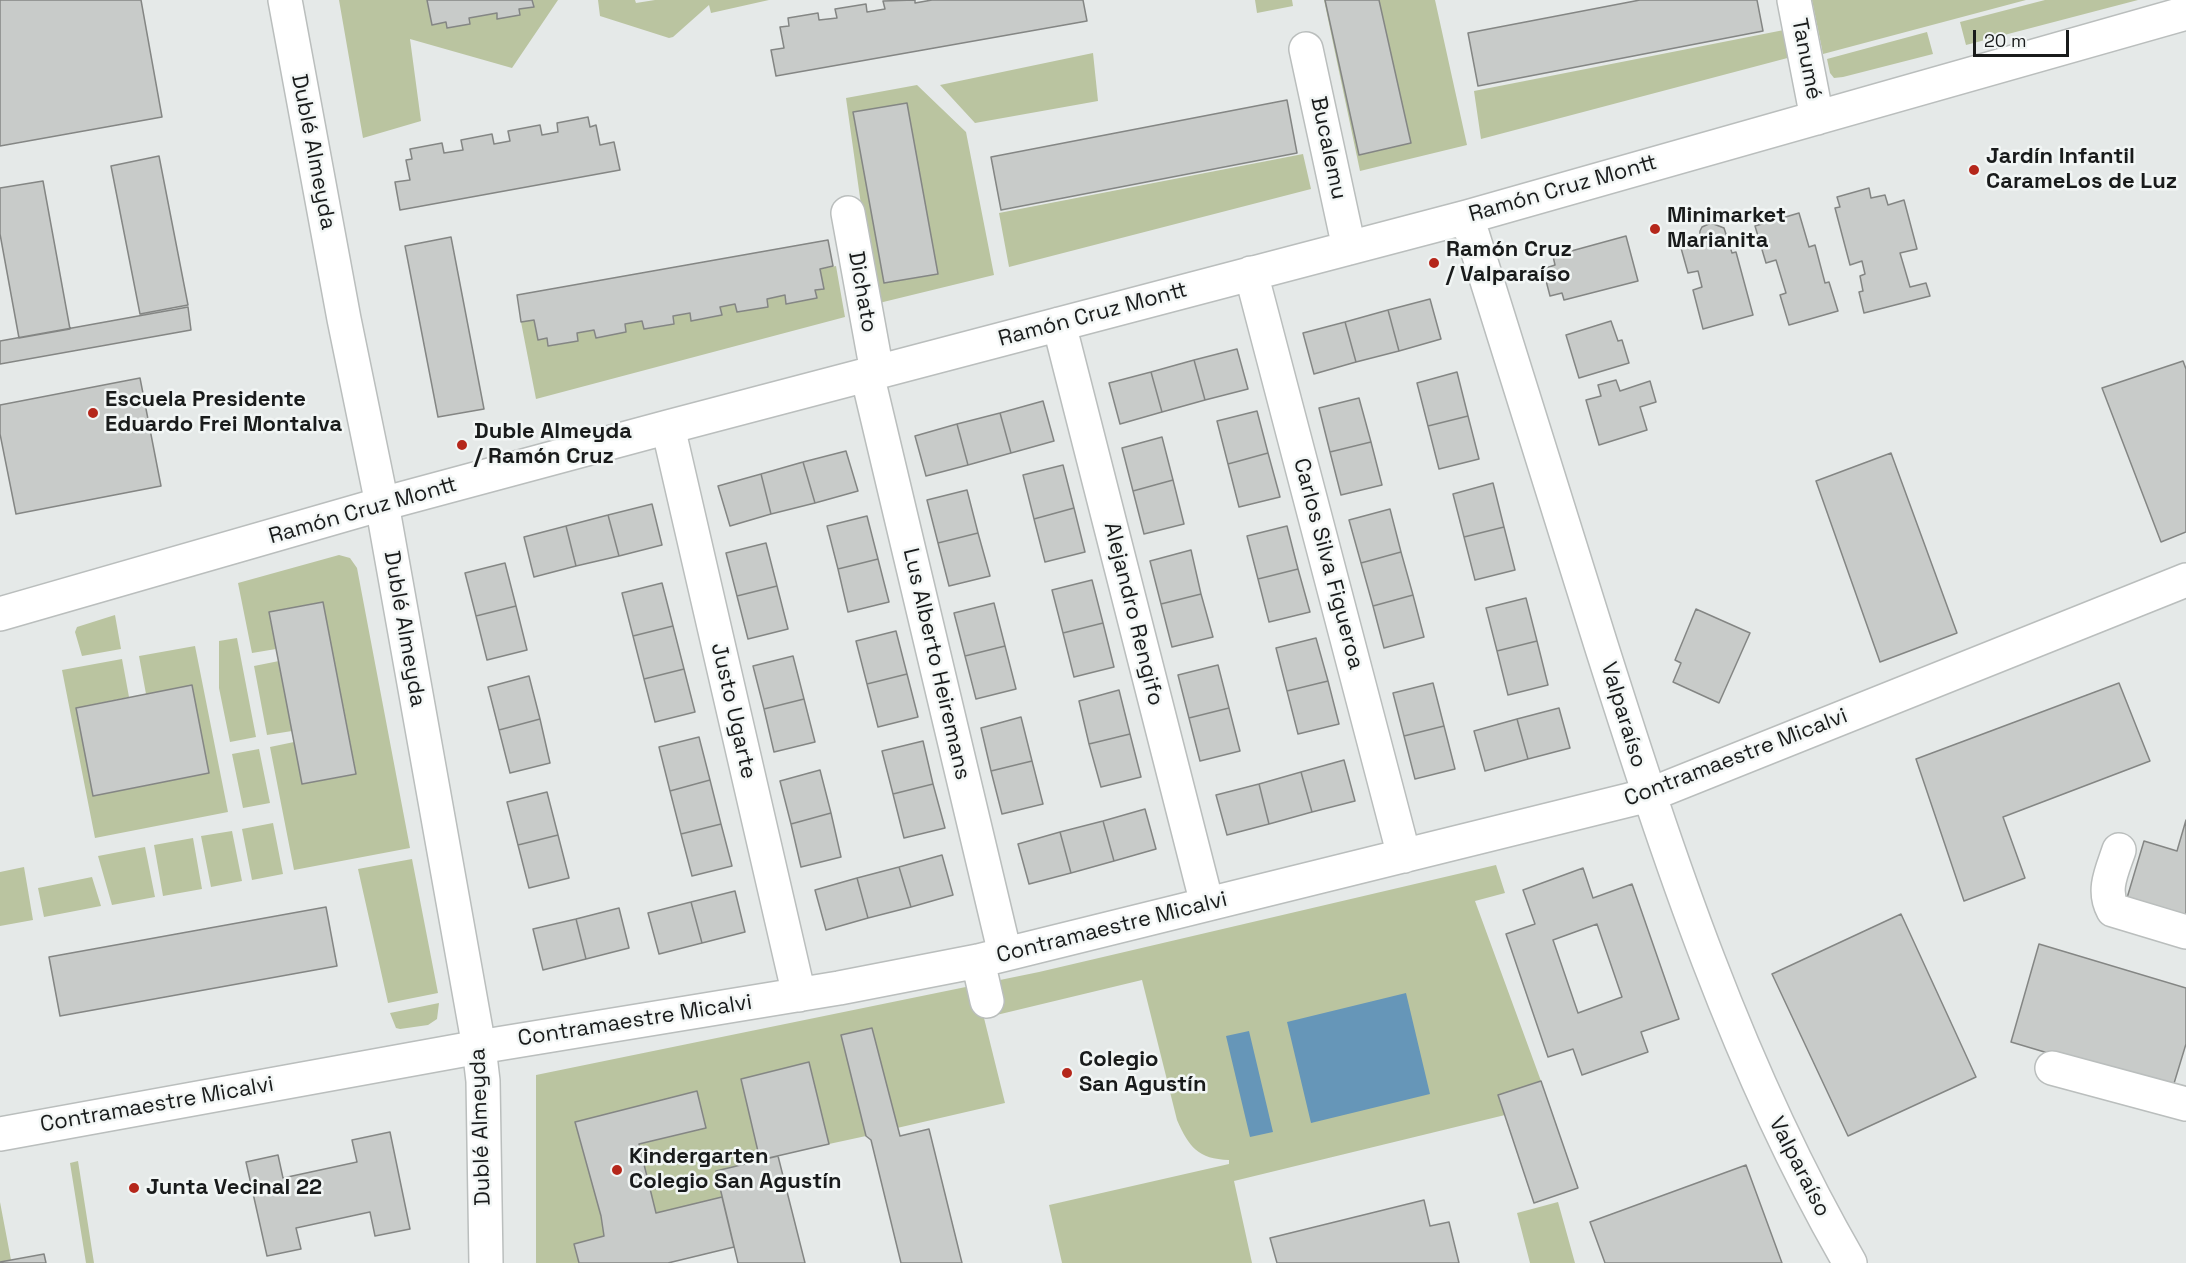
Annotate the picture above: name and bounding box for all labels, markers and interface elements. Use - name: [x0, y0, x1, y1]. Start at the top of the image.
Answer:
- street label: Tanumé: [1785, 16, 1827, 102]
- scale bar: [1976, 18, 2072, 56]
- text: 20 m: [1984, 29, 2027, 52]
- street label: Dublé Almeyda: [285, 72, 341, 232]
- street label: Bucalemu: [1304, 94, 1352, 202]
- place label: Jardín Infantil CarameLos de Luz: [1986, 144, 2177, 196]
- street label: Ramón Cruz Montt: [1466, 150, 1660, 228]
- marker: Jardín Infantil CarameLos de Luz: [1967, 163, 1981, 177]
- place label: Minimarket Marianita: [1667, 203, 1786, 254]
- marker: Minimarket Marianita: [1648, 222, 1662, 236]
- place label: Ramón Cruz / Valparaíso: [1446, 237, 1572, 288]
- street label: Dichato: [842, 249, 882, 335]
- marker: Ramón Cruz / Valparaíso: [1427, 256, 1441, 270]
- street label: Ramón Cruz Montt: [996, 277, 1190, 353]
- place label: Escuela Presidente Eduardo Frei Montalva: [105, 387, 342, 439]
- marker: Escuela Presidente Eduardo Frei Montalva: [86, 406, 100, 420]
- place label: Duble Almeyda / Ramón Cruz: [474, 419, 632, 470]
- marker: Duble Almeyda / Ramón Cruz: [455, 438, 469, 452]
- street label: Carlos Silva Figueroa: [1287, 456, 1369, 672]
- street label: Ramón Cruz Montt: [266, 472, 460, 550]
- street label: Alejandro Rengifo: [1097, 520, 1169, 708]
- street label: Lus Alberto Heiremans: [897, 546, 975, 782]
- street label: Dublé Almeyda: [377, 549, 431, 709]
- street label: Justo Ugarte: [705, 640, 761, 782]
- street label: Valparaíso: [1594, 659, 1652, 771]
- street label: Contramaestre Micalvi: [1621, 703, 1851, 813]
- street label: Contramaestre Micalvi: [994, 887, 1230, 969]
- street label: Contramaestre Micalvi: [516, 989, 754, 1053]
- place label: Colegio San Agustín: [1079, 1047, 1206, 1098]
- street label: Dublé Almeyda: [465, 1048, 497, 1206]
- marker: Colegio San Agustín: [1060, 1066, 1074, 1080]
- street label: Contramaestre Micalvi: [38, 1071, 276, 1139]
- street label: Valparaíso: [1763, 1113, 1835, 1221]
- place label: Kindergarten Colegio San Agustín: [629, 1144, 842, 1196]
- marker: Kindergarten Colegio San Agustín: [610, 1163, 624, 1177]
- place label: Junta Vecinal 22: [146, 1175, 322, 1201]
- marker: Junta Vecinal 22: [127, 1181, 141, 1195]

